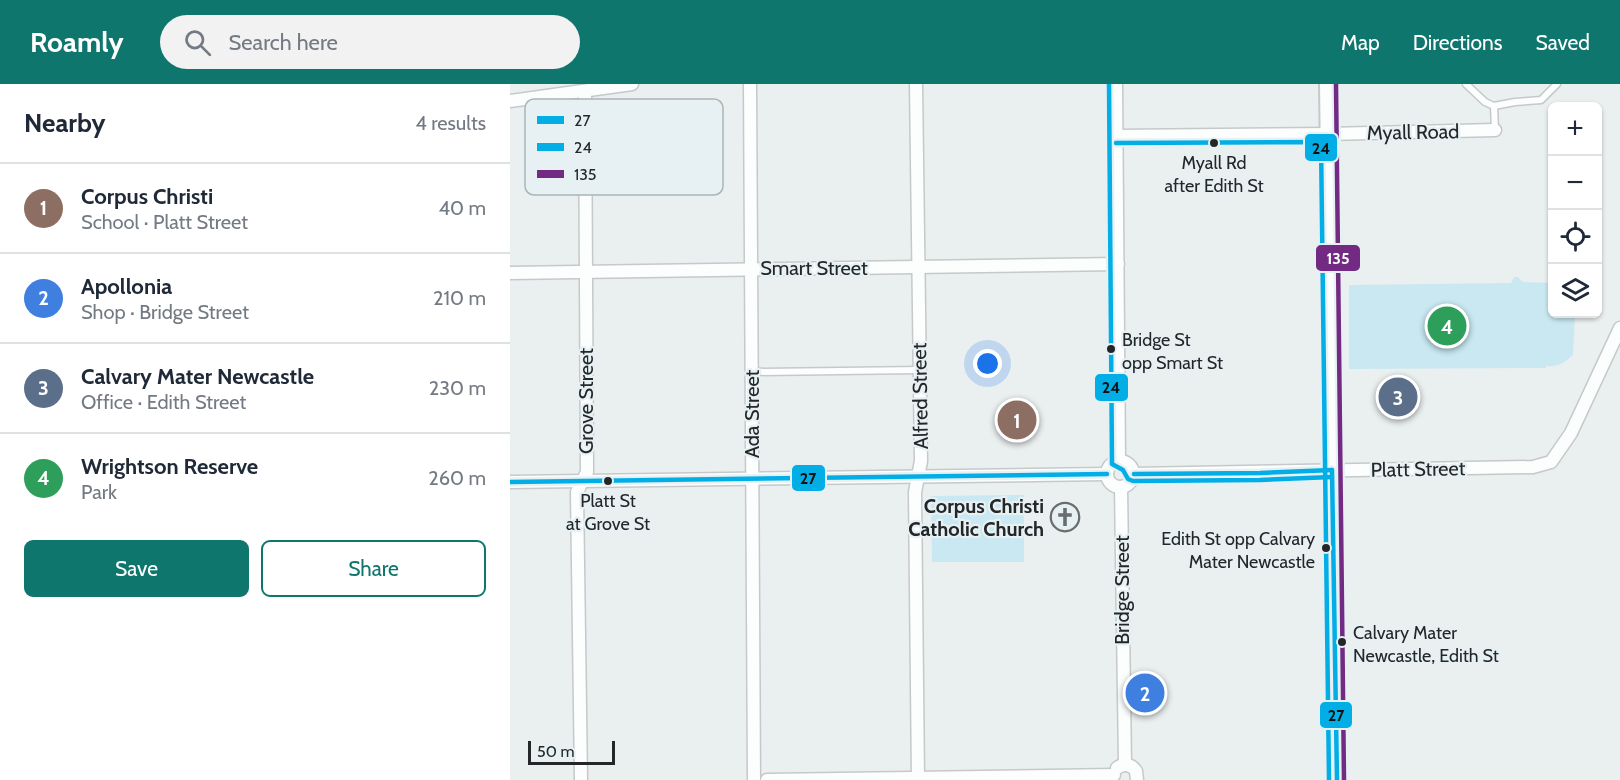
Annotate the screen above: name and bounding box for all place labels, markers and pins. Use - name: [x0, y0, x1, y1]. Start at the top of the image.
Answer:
- marker: Myall Rd after Edith St: [1208, 137, 1220, 149]
- place label: Myall Rd after Edith St: [1164, 152, 1264, 197]
- pin: 4: [1428, 304, 1466, 348]
- place label: Bridge St opp Smart St: [1122, 329, 1223, 374]
- marker: Bridge St opp Smart St: [1105, 343, 1117, 355]
- pin: 3: [1378, 374, 1418, 420]
- pin: 1: [998, 398, 1036, 442]
- marker: Platt St at Grove St: [602, 475, 614, 487]
- place label: Platt St at Grove St: [566, 490, 650, 535]
- place label: Corpus Christi Catholic Church: [908, 494, 1044, 541]
- church icon: Corpus Christi Catholic Church: [1049, 501, 1081, 533]
- place label: Edith St opp Calvary Mater Newcastle: [1161, 528, 1315, 573]
- marker: Edith St opp Calvary Mater Newcastle: [1320, 542, 1332, 554]
- place label: Calvary Mater Newcastle, Edith St: [1353, 622, 1499, 667]
- marker: Calvary Mater Newcastle, Edith St: [1336, 636, 1348, 648]
- pin: 2: [1126, 670, 1164, 716]

